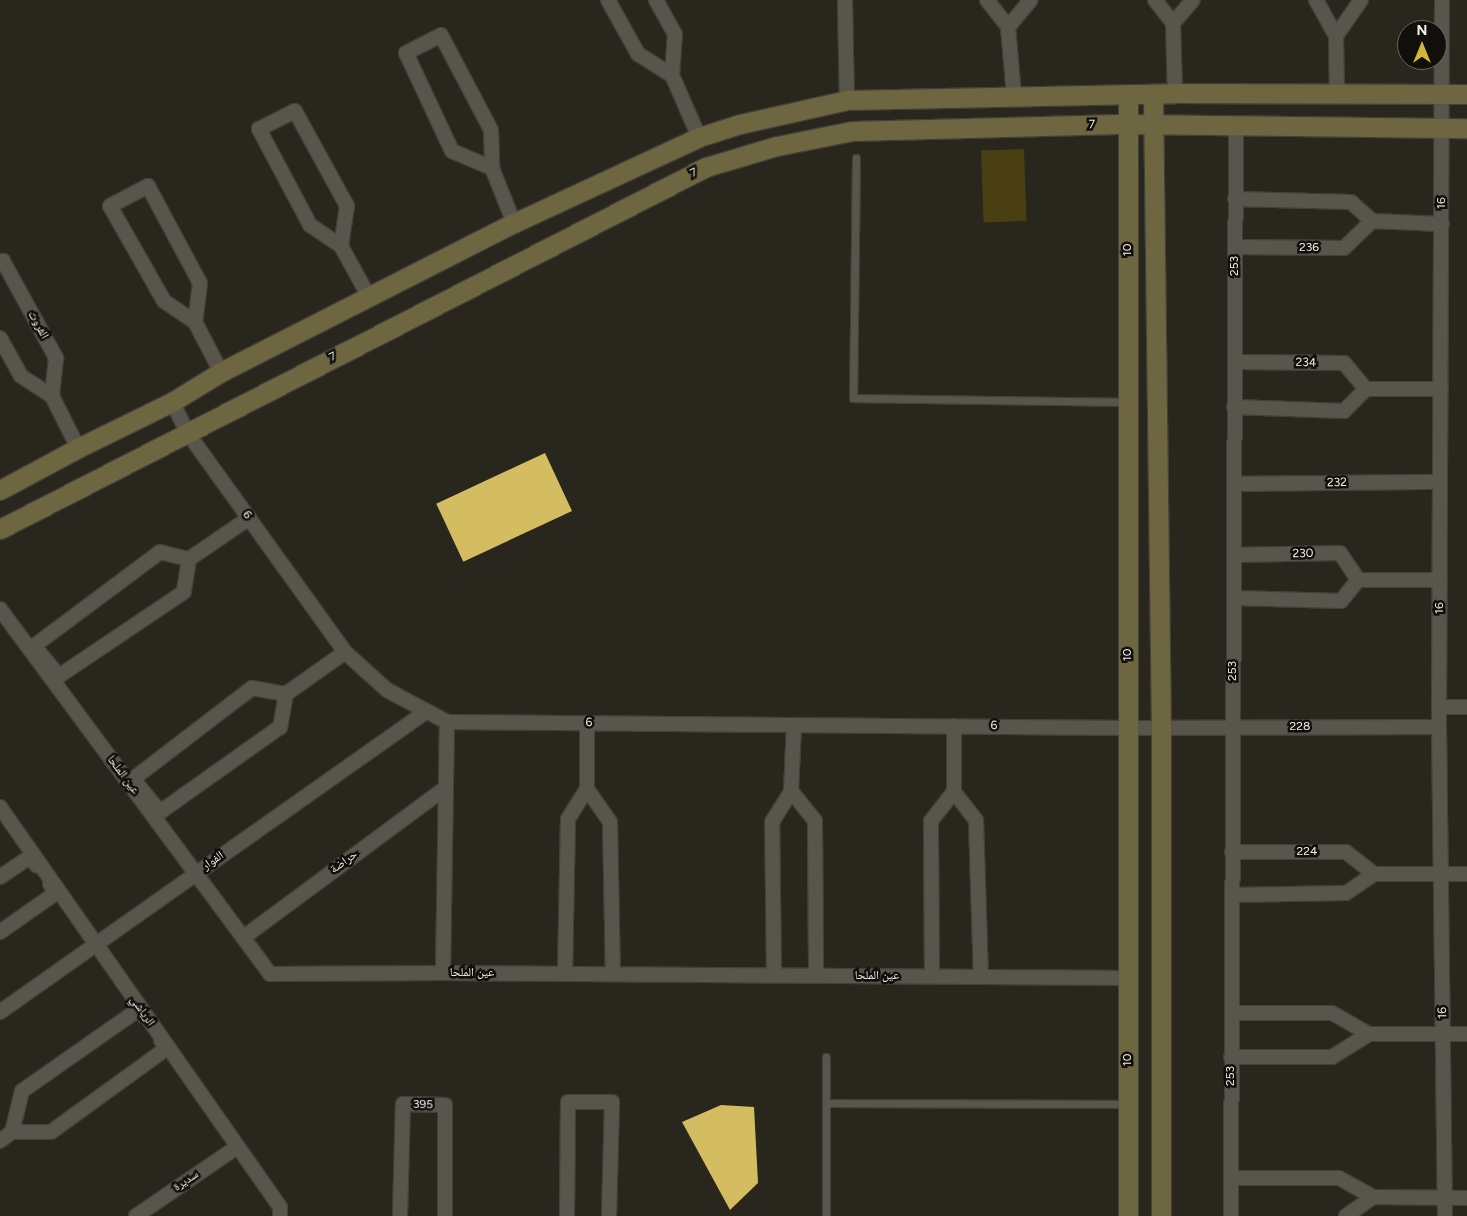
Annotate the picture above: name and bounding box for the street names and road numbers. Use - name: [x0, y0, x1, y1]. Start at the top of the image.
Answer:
- street label: 7: [1089, 118, 1095, 132]
- street label: 7: [688, 165, 700, 181]
- street label: 16: [1435, 197, 1449, 209]
- street label: 236: [1299, 241, 1319, 255]
- street label: 10: [1121, 244, 1135, 256]
- street label: 253: [1228, 256, 1242, 276]
- street label: الفروت: [24, 308, 52, 342]
- street label: 7: [327, 349, 339, 365]
- street label: 234: [1296, 356, 1316, 370]
- street label: 232: [1327, 476, 1347, 490]
- street label: 6: [239, 508, 255, 522]
- street label: 230: [1292, 547, 1314, 561]
- street label: 16: [1433, 602, 1447, 614]
- street label: 10: [1121, 649, 1135, 661]
- street label: 253: [1226, 661, 1240, 681]
- street label: 6: [585, 716, 593, 730]
- street label: 6: [990, 719, 998, 733]
- street label: 228: [1290, 720, 1310, 734]
- street label: عين الملحا: [104, 753, 142, 797]
- street label: 224: [1297, 845, 1317, 859]
- street label: حراضة: [328, 847, 360, 877]
- street label: الفوار: [199, 848, 227, 874]
- street label: عين الملحا: [450, 966, 494, 980]
- street label: عين الملحا: [855, 969, 899, 983]
- street label: الرياشي: [126, 993, 158, 1029]
- street label: 16: [1436, 1007, 1450, 1019]
- street label: 10: [1121, 1054, 1135, 1066]
- street label: 253: [1224, 1066, 1238, 1086]
- street label: 395: [413, 1098, 433, 1112]
- street label: سديرة: [171, 1167, 201, 1195]

